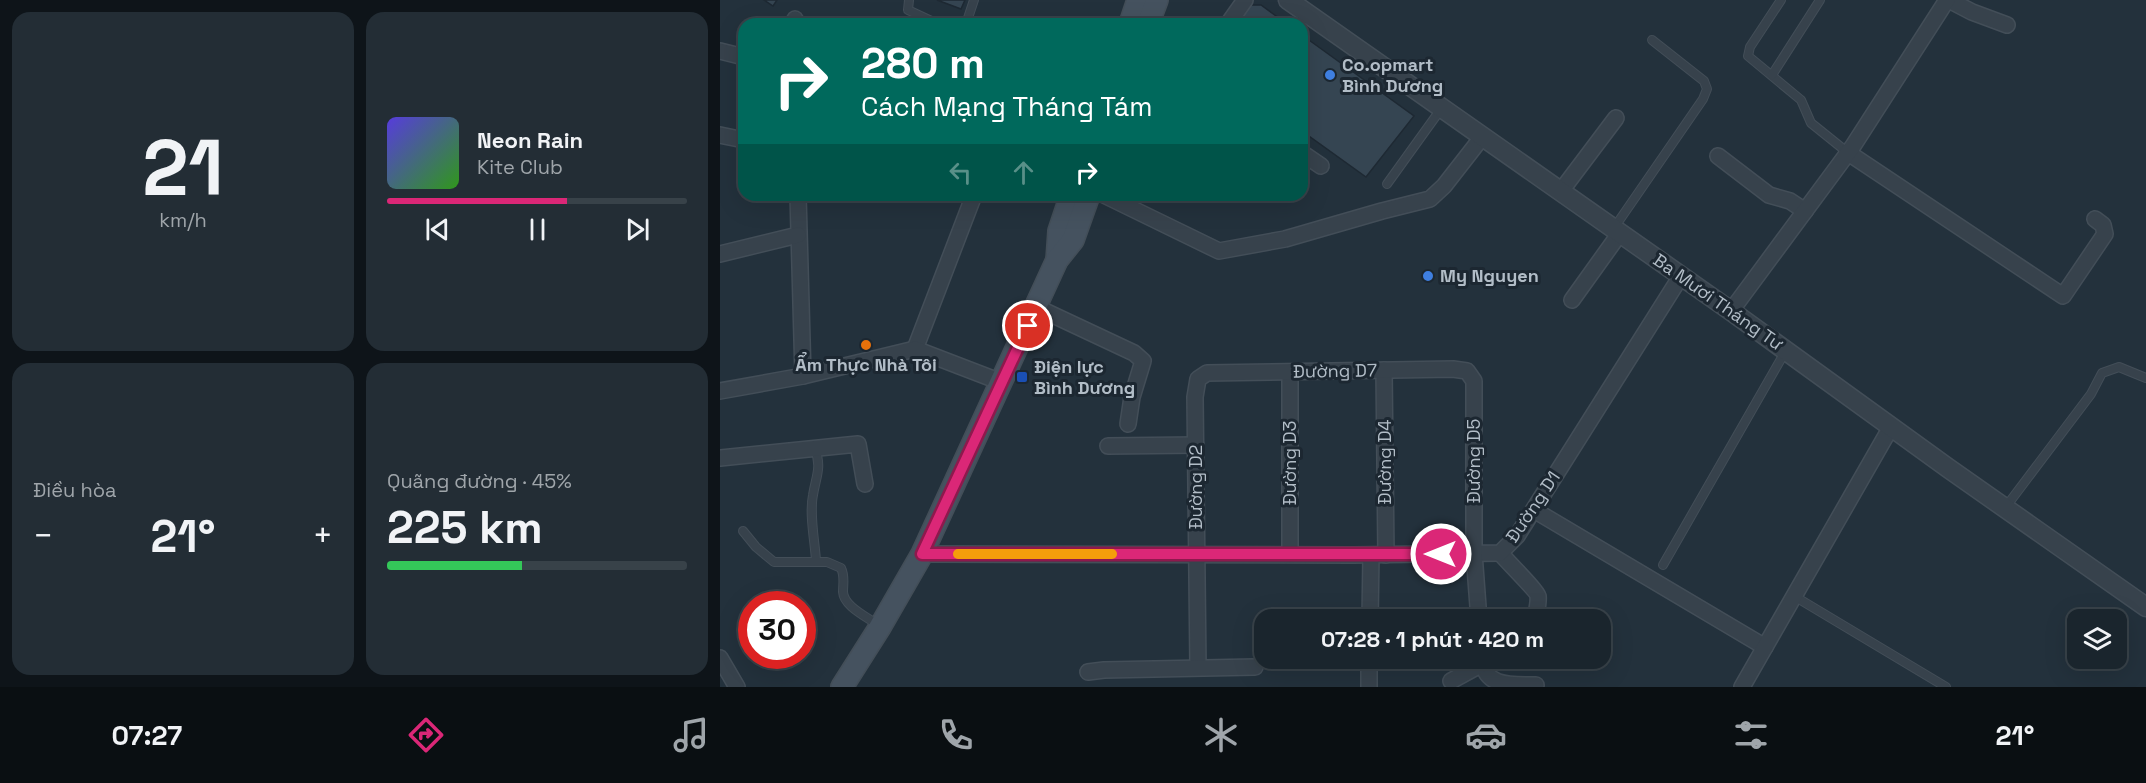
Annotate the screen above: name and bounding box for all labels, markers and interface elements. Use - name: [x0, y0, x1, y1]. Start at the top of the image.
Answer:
- text: 280 m: [861, 37, 985, 90]
- icon: right: [762, 42, 840, 120]
- place label: Co.opmart Bình Dương: [1342, 53, 1443, 97]
- marker: Co.opmart Bình Dương: [1323, 68, 1337, 82]
- text: Cách Mạng Tháng Tám: [861, 89, 1152, 124]
- text: 21: [142, 118, 224, 218]
- text: Neon Rain: [477, 126, 583, 154]
- text: Kite Club: [477, 154, 563, 180]
- icon: left: [944, 156, 977, 189]
- icon: ahead: [1007, 156, 1040, 189]
- icon: right: [1070, 156, 1103, 189]
- text: km/h: [159, 207, 207, 233]
- icon: previous: [421, 213, 454, 246]
- icon: pause: [521, 213, 554, 246]
- icon: next: [621, 213, 654, 246]
- street label: Ba Mươi Tháng Tư: [1649, 248, 1788, 355]
- place label: My Nguyen: [1440, 264, 1539, 287]
- marker: My Nguyen: [1421, 269, 1435, 283]
- pin: [1002, 300, 1053, 351]
- icon: arrive: [1011, 309, 1044, 342]
- marker: Ẩm Thực Nhà Tôi: [859, 338, 873, 352]
- place label: Ẩm Thực Nhà Tôi: [795, 351, 937, 376]
- place label: Điện lực Bình Dương: [1034, 355, 1135, 399]
- street label: Đường D7: [1293, 358, 1377, 383]
- marker: Điện lực Bình Dương: [1015, 370, 1029, 384]
- street label: Đường D4: [1373, 419, 1396, 505]
- street label: Đường D5: [1462, 419, 1485, 503]
- street label: Đường D3: [1278, 421, 1301, 505]
- street label: Đường D2: [1184, 445, 1207, 529]
- street label: Đường D1: [1500, 467, 1565, 547]
- text: Quãng đường · 45%: [387, 468, 572, 494]
- text: Điều hòa: [33, 477, 117, 503]
- text: 225 km: [387, 499, 543, 556]
- text: 21°: [151, 508, 215, 565]
- text: −: [33, 515, 53, 557]
- text: +: [313, 515, 333, 557]
- position arrow: [1409, 522, 1473, 586]
- speed limit sign: 30: [738, 591, 816, 669]
- map controls: [2067, 609, 2127, 669]
- button: layers: [2067, 609, 2127, 669]
- text: 07:28 · 1 phút · 420 m: [1321, 625, 1544, 653]
- icon: directions: [405, 714, 447, 756]
- icon: music: [670, 714, 712, 756]
- icon: phone: [935, 714, 977, 756]
- icon: climate: [1200, 714, 1242, 756]
- icon: car: [1465, 714, 1507, 756]
- icon: filters: [1730, 714, 1772, 756]
- text: 07:27: [112, 718, 182, 753]
- text: 21°: [1996, 718, 2034, 753]

